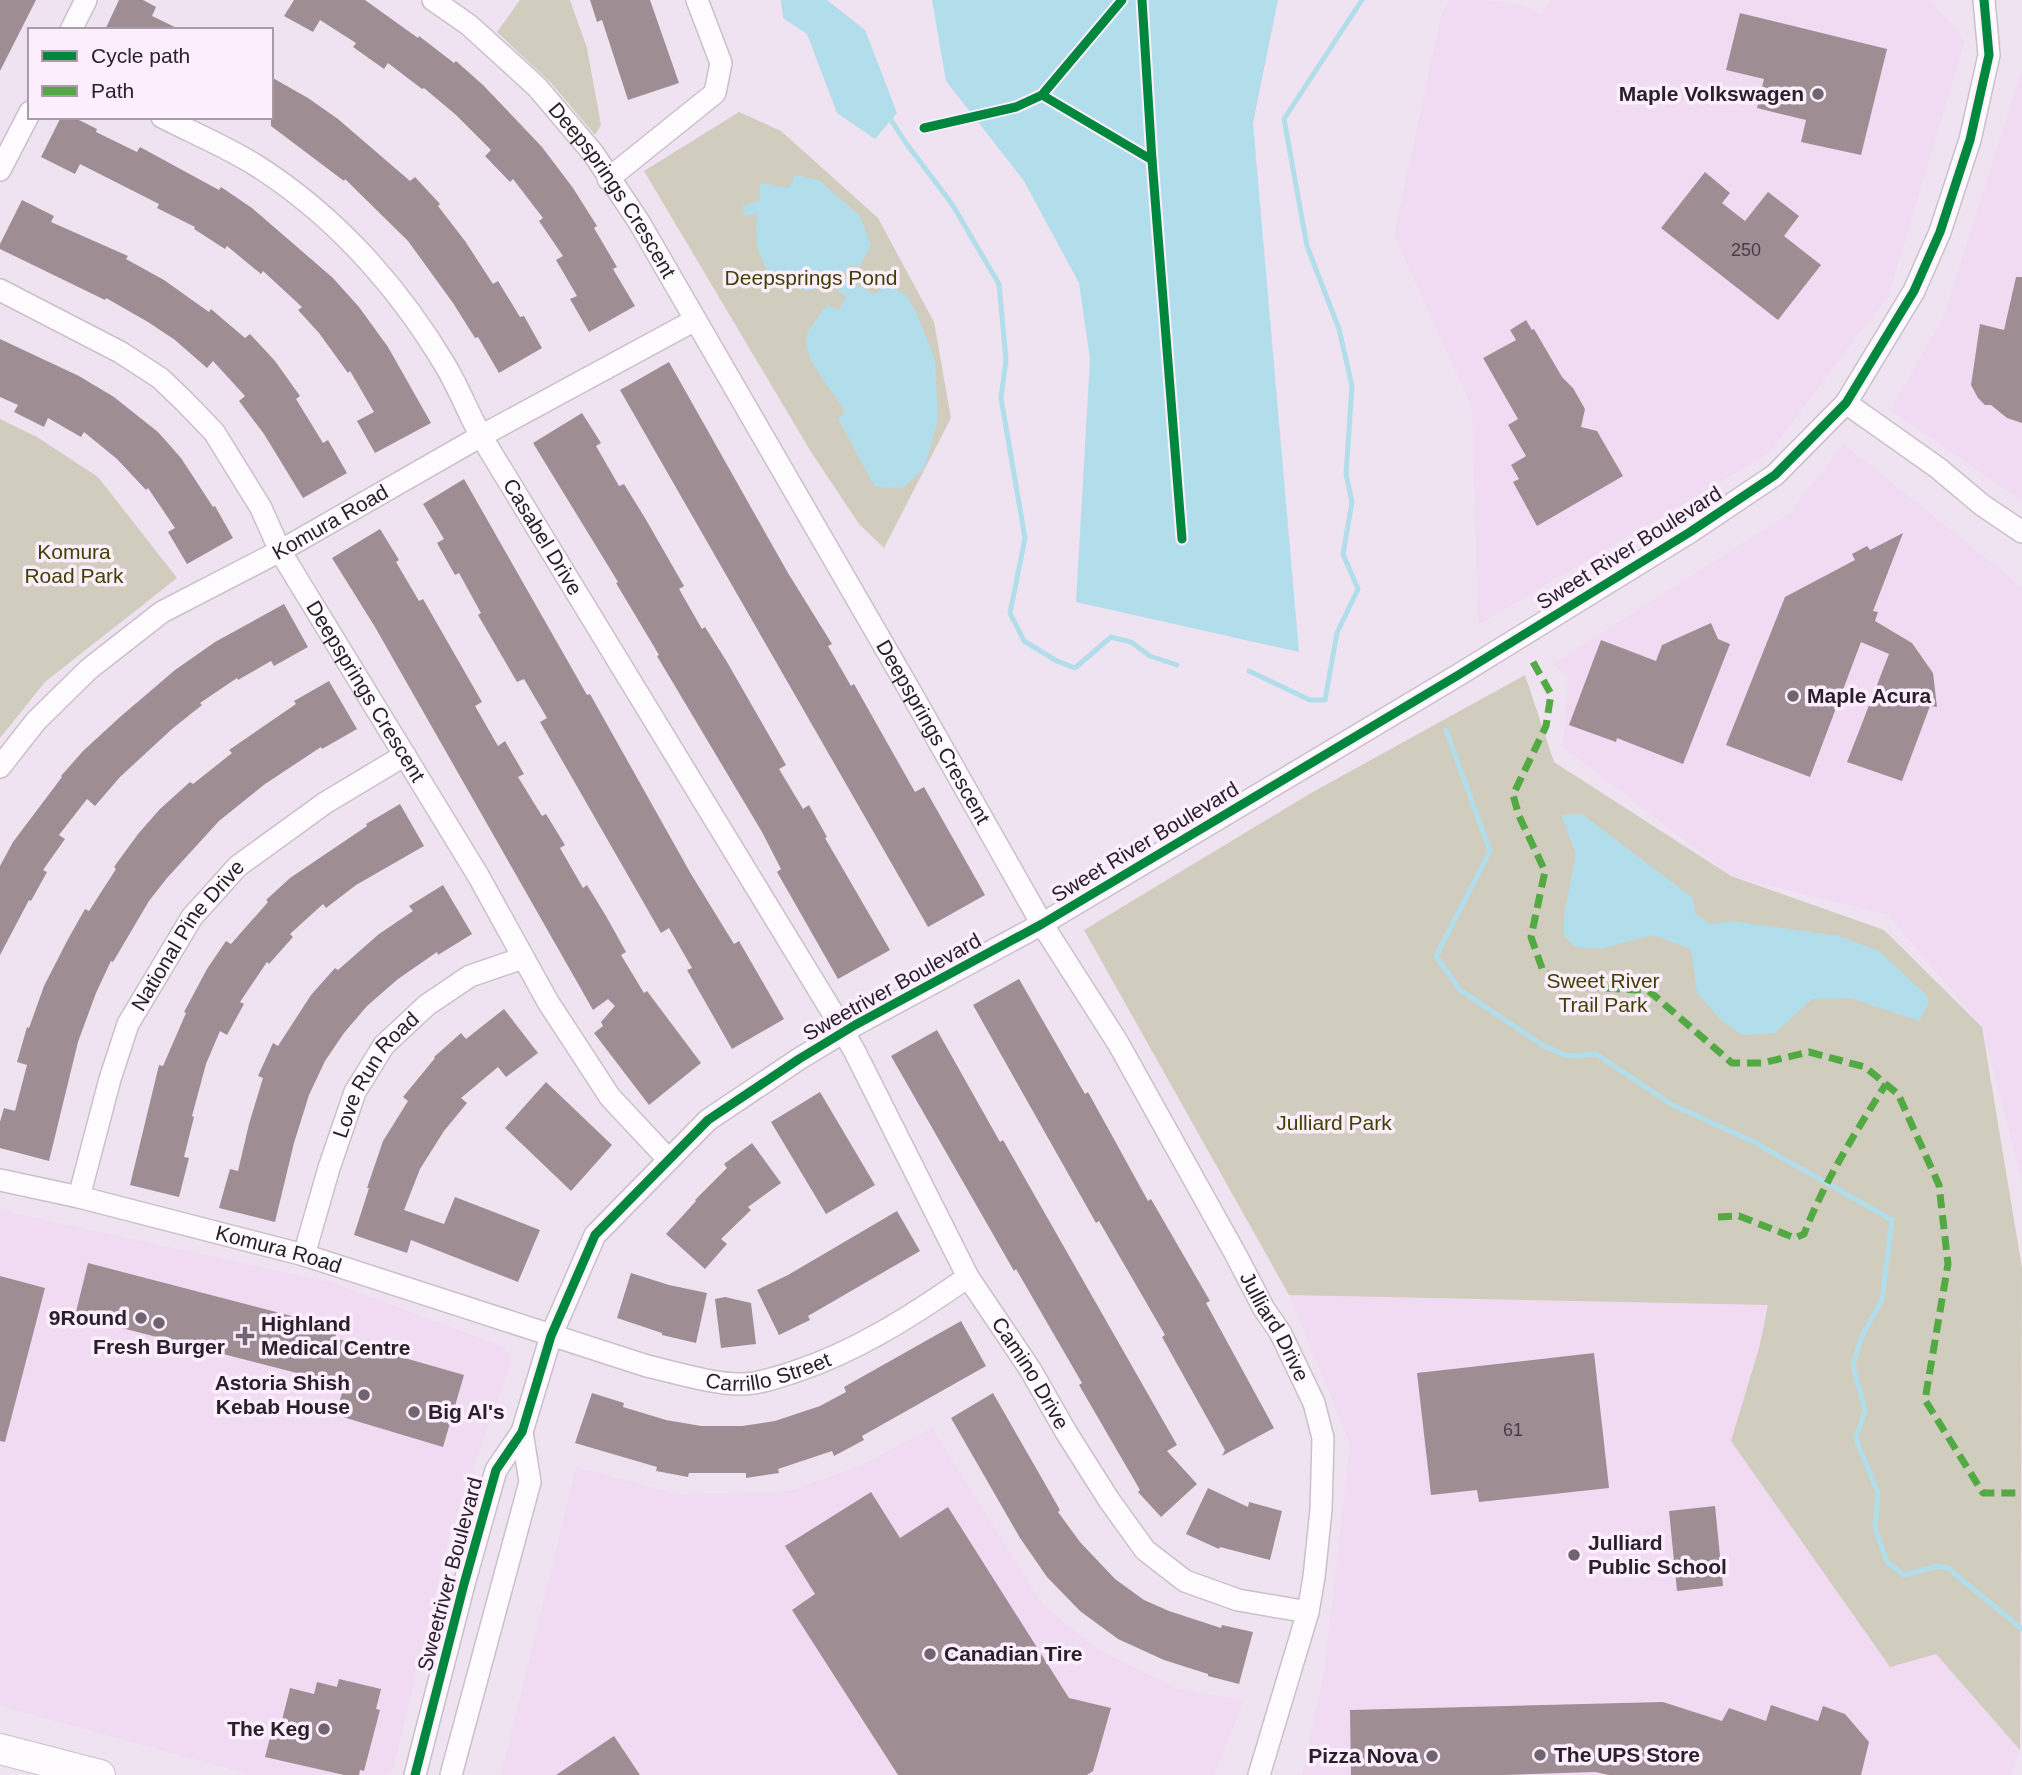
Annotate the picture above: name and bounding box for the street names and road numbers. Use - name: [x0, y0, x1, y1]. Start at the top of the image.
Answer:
- street label: Deepsprings Crescent: [544, 98, 681, 282]
- street label: Casabel Drive: [499, 474, 587, 599]
- street label: Komura Road: [268, 480, 392, 564]
- street label: Sweet River Boulevard: [1532, 481, 1725, 614]
- street label: Deepsprings Crescent: [302, 596, 430, 786]
- street label: Deepsprings Crescent: [872, 636, 995, 828]
- street label: Sweet River Boulevard: [1047, 777, 1242, 906]
- street label: National Pine Drive: [127, 855, 249, 1015]
- street label: Sweetriver Boulevard: [799, 928, 985, 1045]
- street label: Love Run Road: [328, 1007, 423, 1141]
- street label: Komura Road: [213, 1221, 344, 1277]
- street label: Julliard Drive: [1236, 1268, 1314, 1385]
- street label: Camino Drive: [987, 1313, 1074, 1433]
- street label: Carrillo Street: [704, 1347, 834, 1395]
- street label: Sweetriver Boulevard: [413, 1474, 486, 1673]

